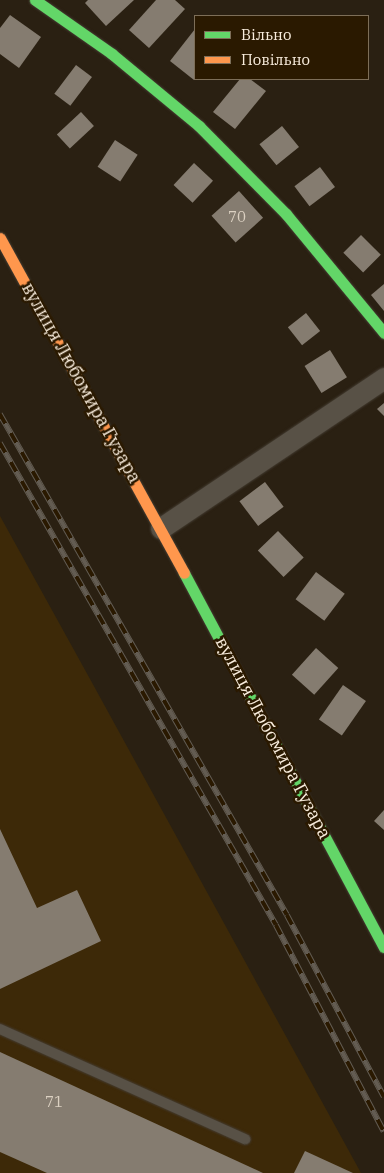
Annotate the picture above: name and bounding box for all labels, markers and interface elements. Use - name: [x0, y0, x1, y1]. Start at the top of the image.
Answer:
- legend: [194, 15, 369, 80]
- text: Вільно: [241, 25, 291, 44]
- text: Повільно: [241, 50, 310, 69]
- house number: 70: [228, 208, 246, 226]
- street label: вулиця Любомира Гузара: [17, 279, 145, 487]
- street label: вулиця Любомира Гузара: [211, 633, 335, 843]
- house number: 71: [45, 1093, 63, 1111]

